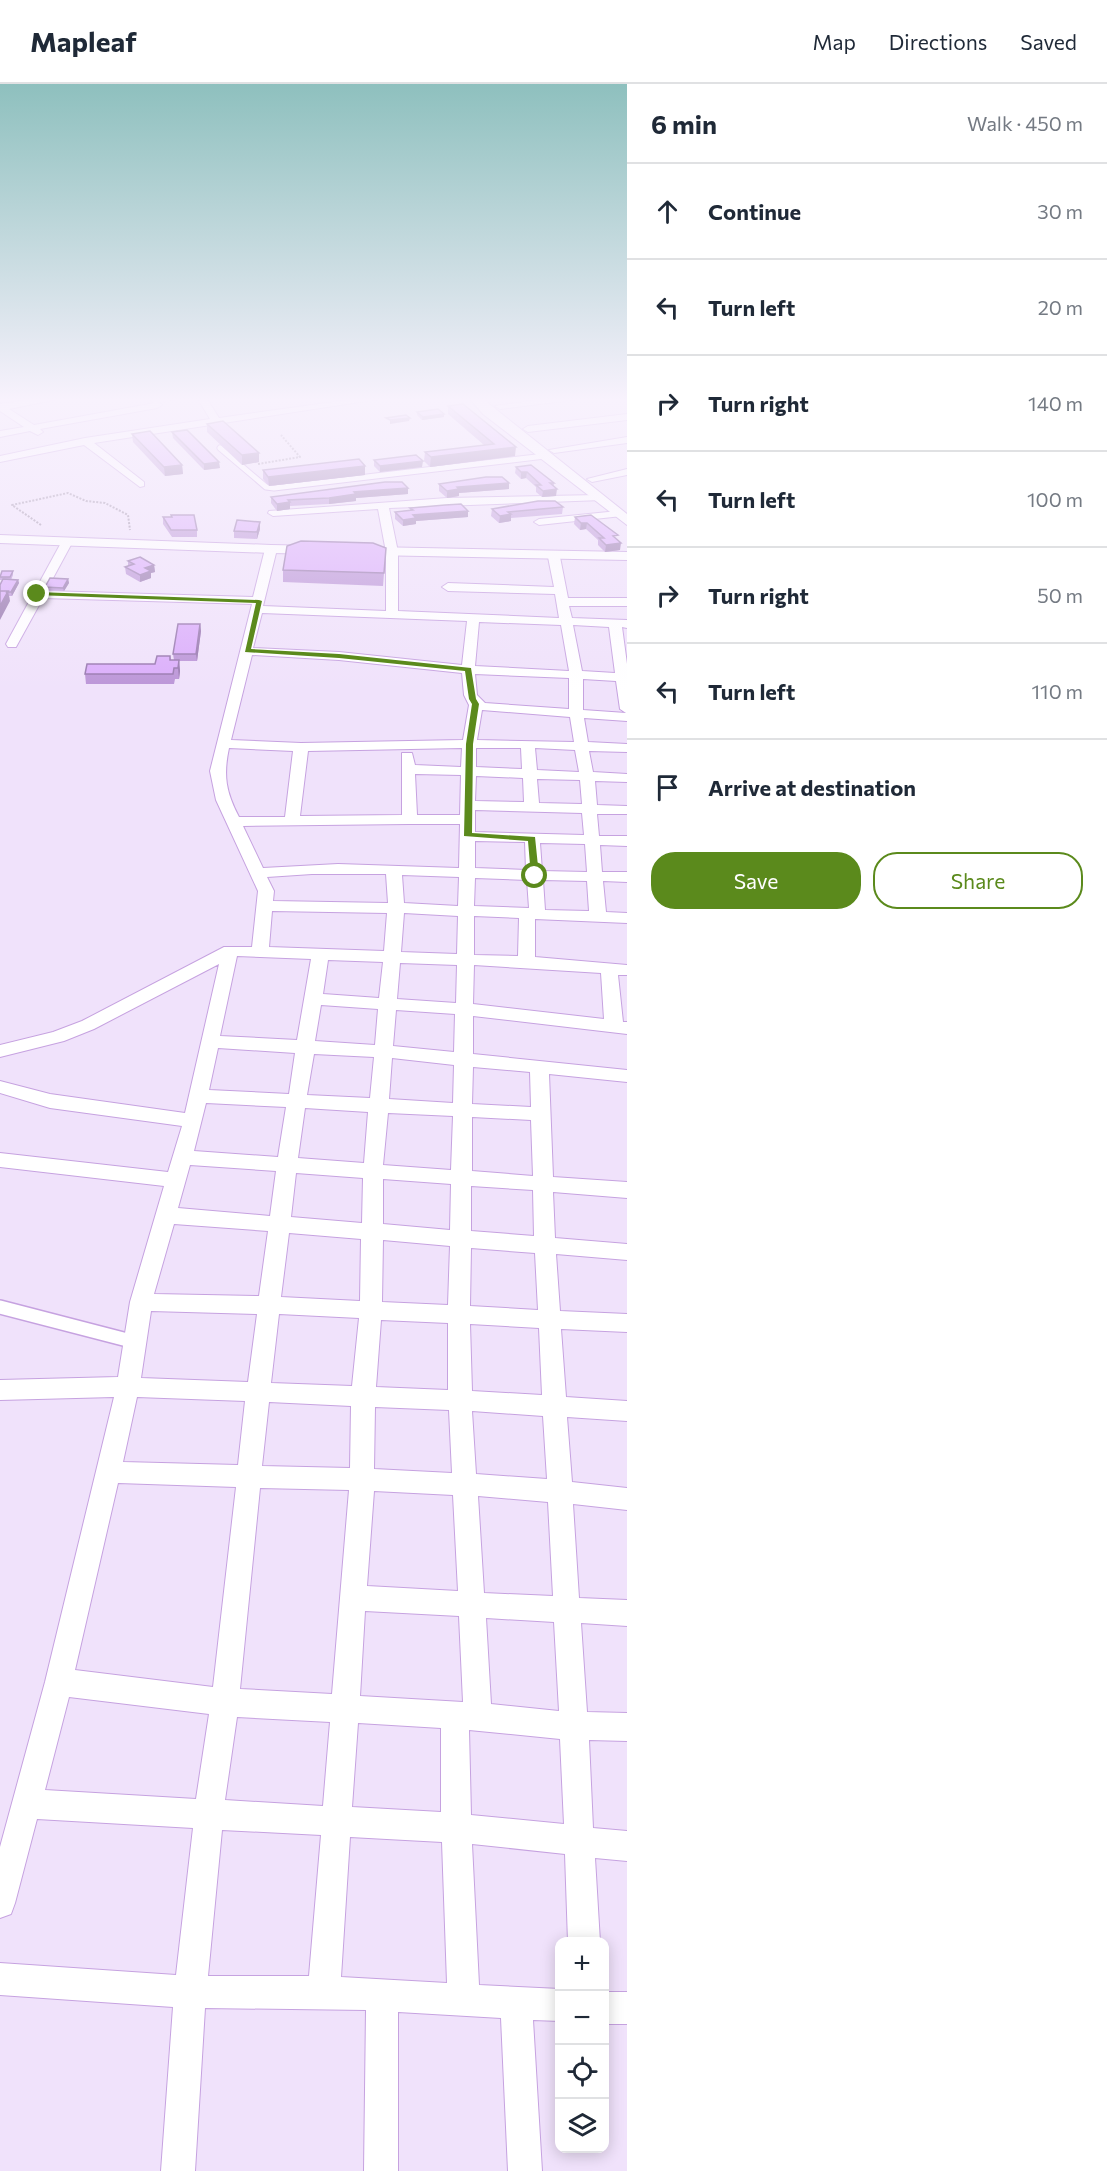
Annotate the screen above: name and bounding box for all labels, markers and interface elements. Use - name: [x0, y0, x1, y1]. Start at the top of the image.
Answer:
- text: Mapleaf: [30, 24, 137, 58]
- text: Map: [813, 29, 856, 54]
- text: Directions: [889, 29, 987, 54]
- text: Saved: [1020, 29, 1077, 54]
- text: 6 min: [651, 108, 717, 139]
- text: Walk · 450 m: [967, 111, 1083, 135]
- icon: ahead: [651, 195, 684, 228]
- text: Continue: [708, 198, 801, 225]
- text: 30 m: [1037, 199, 1083, 223]
- icon: left: [651, 291, 684, 324]
- text: Turn left: [708, 294, 795, 321]
- text: 20 m: [1038, 295, 1083, 319]
- icon: right: [651, 387, 684, 420]
- text: Turn right: [708, 390, 809, 417]
- text: 140 m: [1028, 391, 1083, 415]
- icon: left: [651, 483, 684, 516]
- text: Turn left: [708, 486, 795, 513]
- text: 100 m: [1027, 487, 1083, 511]
- icon: right: [651, 579, 684, 612]
- route end: [23, 580, 49, 606]
- text: Turn right: [708, 582, 809, 609]
- text: 50 m: [1037, 583, 1083, 607]
- icon: left: [651, 675, 684, 708]
- text: Turn left: [708, 678, 795, 705]
- text: 110 m: [1032, 679, 1083, 703]
- icon: arrive: [651, 771, 684, 804]
- text: Arrive at destination: [708, 774, 916, 801]
- button: Save: [651, 852, 861, 909]
- button: Share: [873, 852, 1083, 909]
- route start: [521, 862, 547, 888]
- map controls: [555, 1937, 609, 2153]
- button: +: [555, 1937, 609, 1991]
- button: −: [555, 1991, 609, 2045]
- button: locate: [555, 2045, 609, 2099]
- button: layers: [555, 2099, 609, 2153]

